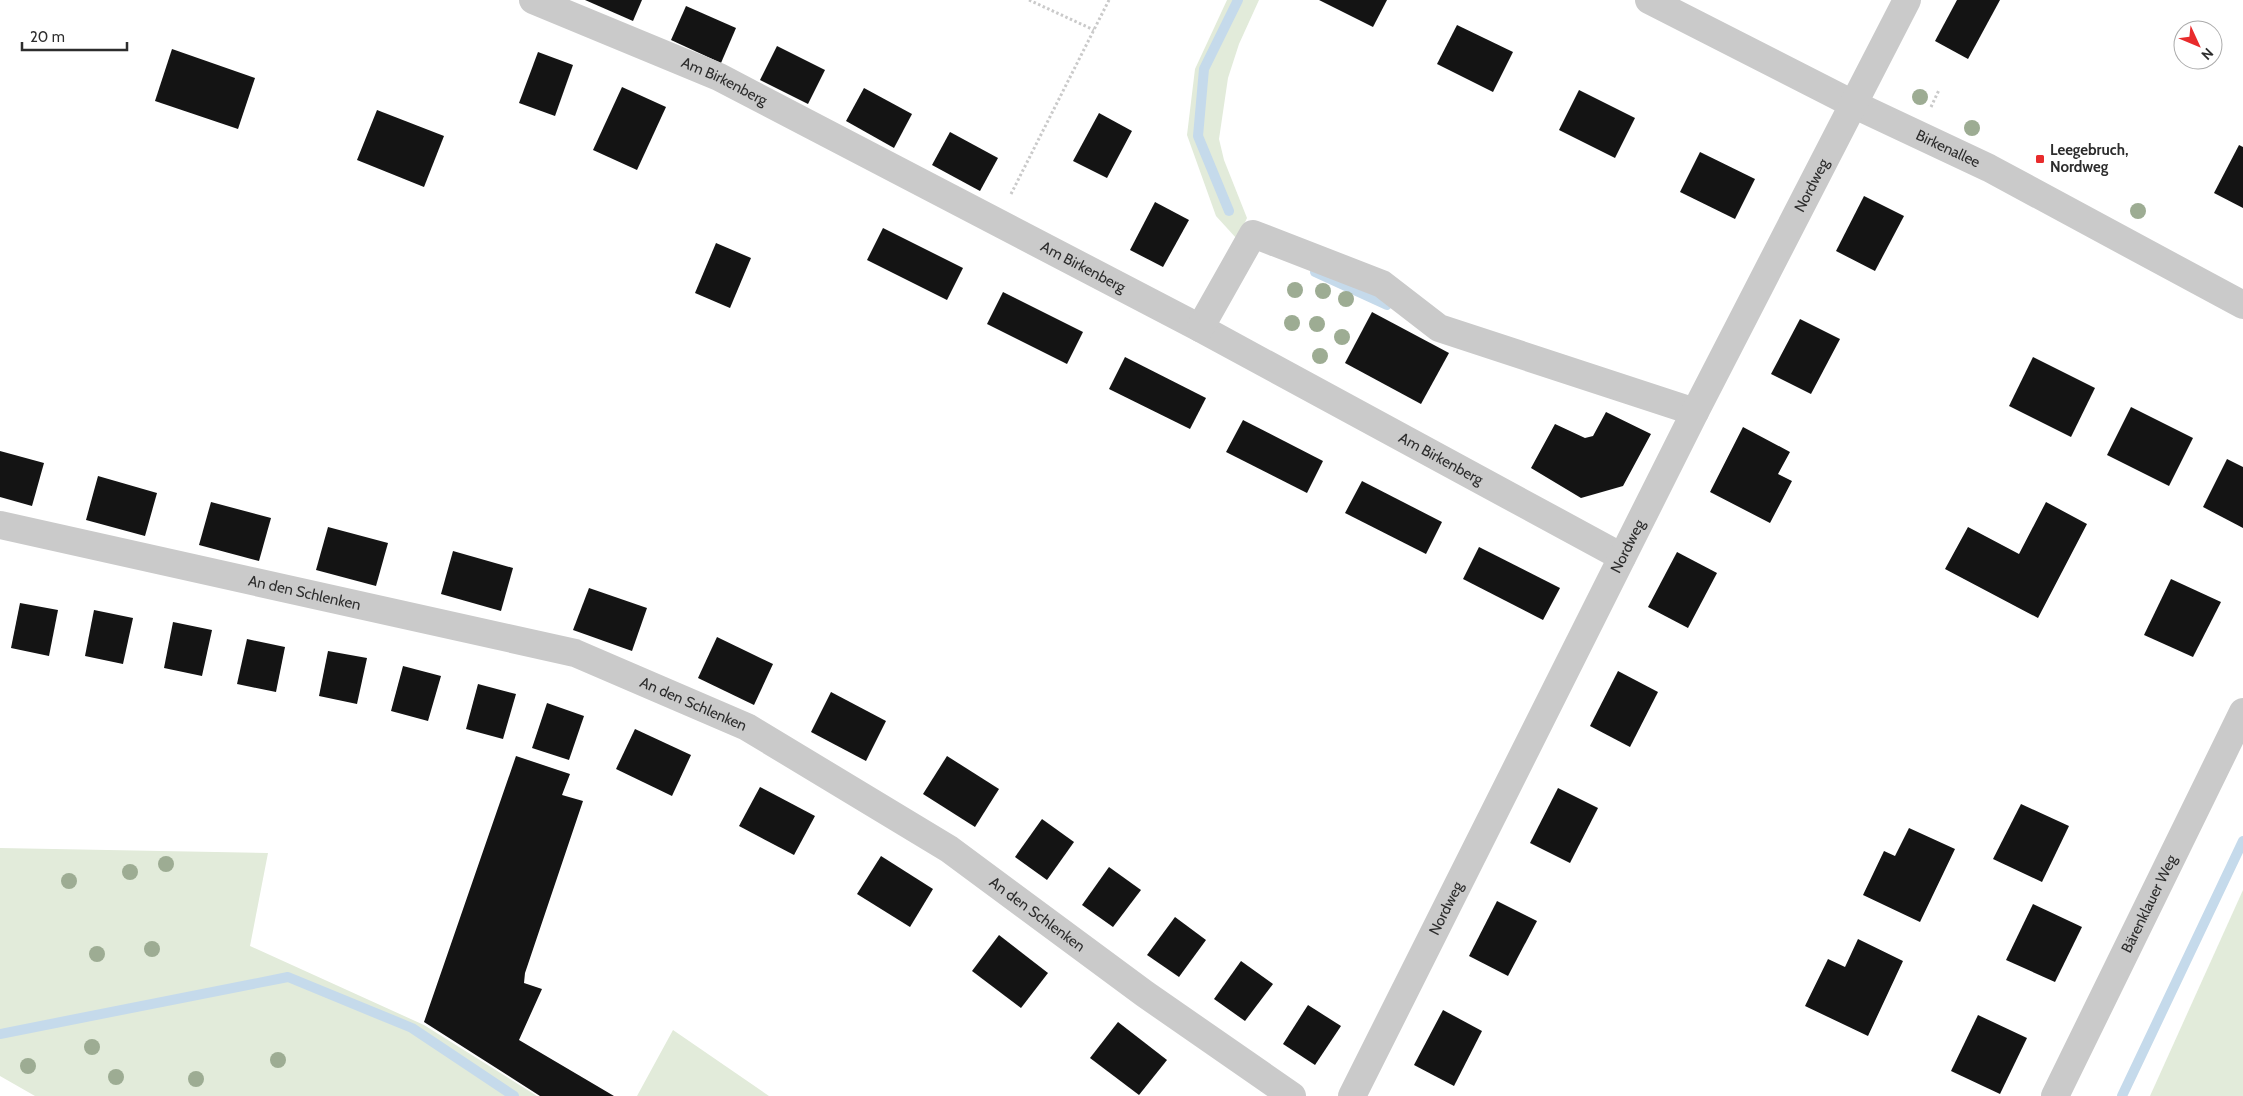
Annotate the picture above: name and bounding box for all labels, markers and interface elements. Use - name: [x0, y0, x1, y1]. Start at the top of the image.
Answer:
- scale bar: [22, 20, 128, 52]
- north arrow: [2173, 20, 2223, 70]
- text: 20 m: [30, 28, 65, 46]
- text: N: [2197, 44, 2217, 64]
- street label: Am Birkenberg: [679, 53, 771, 110]
- street label: Birkenallee: [1913, 126, 1983, 172]
- place label: Leegebruch, Nordweg: [2050, 141, 2128, 176]
- marker: Leegebruch, Nordweg: [2034, 153, 2046, 165]
- street label: Nordweg: [1790, 155, 1833, 215]
- street label: Am Birkenberg: [1038, 237, 1129, 297]
- street label: Am Birkenberg: [1396, 429, 1487, 489]
- street label: Nordweg: [1607, 516, 1649, 576]
- street label: An den Schlenken: [247, 572, 362, 614]
- street label: An den Schlenken: [637, 673, 750, 735]
- street label: Bärenklauer Weg: [2118, 851, 2181, 956]
- street label: An den Schlenken: [986, 873, 1089, 956]
- street label: Nordweg: [1425, 878, 1467, 938]

